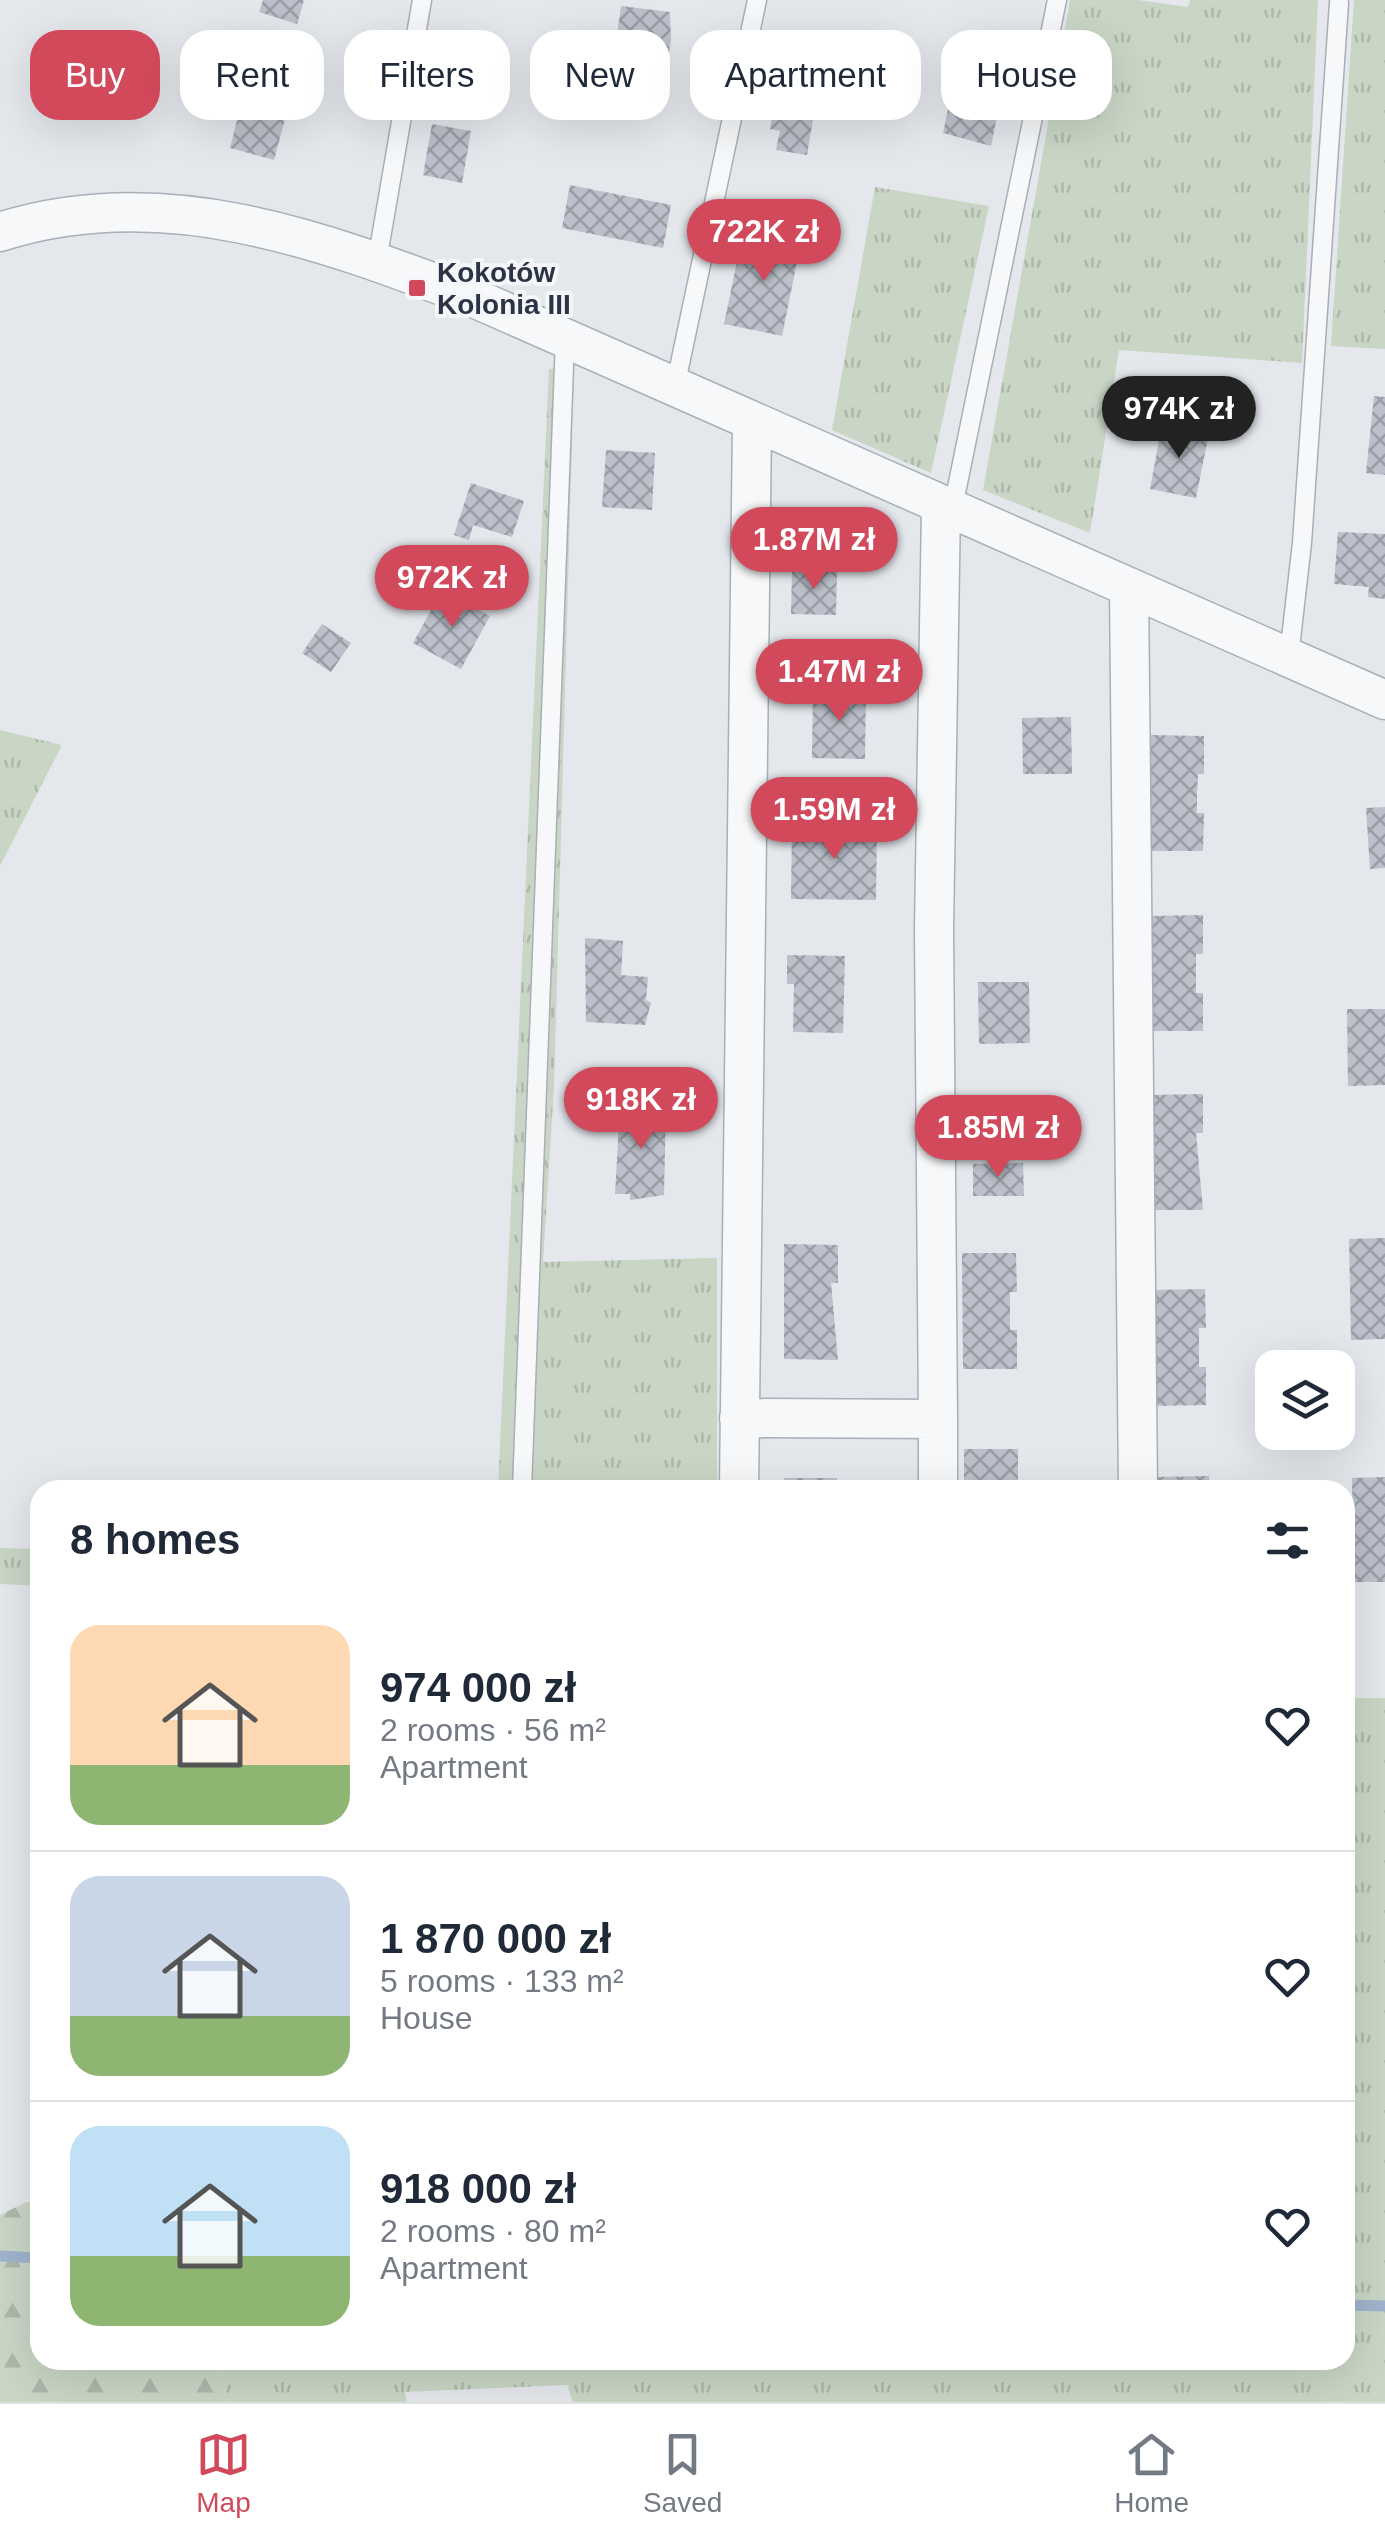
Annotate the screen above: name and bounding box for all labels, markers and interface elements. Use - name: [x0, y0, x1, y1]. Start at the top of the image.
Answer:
- chip: Buy: [30, 30, 160, 120]
- chip: Rent: [180, 30, 324, 120]
- chip: Filters: [344, 30, 510, 120]
- chip: New: [530, 30, 670, 120]
- chip: Apartment: [690, 30, 921, 120]
- chip: House: [941, 30, 1112, 120]
- pin: 722K zł: [672, 199, 856, 284]
- text: 722K zł: [709, 213, 819, 249]
- place label: Kokotów Kolonia III: [437, 257, 571, 320]
- marker: Kokotów Kolonia III: [406, 277, 428, 299]
- pin: 974K zł: [1087, 376, 1271, 461]
- text: 974K zł: [1124, 390, 1234, 426]
- pin: 1.87M zł: [711, 507, 917, 592]
- text: 1.87M zł: [753, 521, 875, 557]
- pin: 972K zł: [360, 545, 544, 630]
- text: 972K zł: [397, 559, 507, 595]
- pin: 1.47M zł: [736, 639, 942, 724]
- text: 1.47M zł: [778, 653, 900, 689]
- pin: 1.59M zł: [731, 777, 937, 862]
- text: 1.59M zł: [773, 791, 895, 827]
- pin: 918K zł: [549, 1067, 733, 1152]
- text: 918K zł: [586, 1081, 696, 1117]
- pin: 1.85M zł: [895, 1095, 1101, 1180]
- text: 1.85M zł: [937, 1109, 1059, 1145]
- map controls: [1255, 1350, 1355, 1450]
- button: layers: [1255, 1350, 1355, 1450]
- icon: filters: [1260, 1513, 1315, 1568]
- text: 8 homes: [70, 1516, 240, 1563]
- text: 974 000 zł: [380, 1664, 576, 1711]
- icon: home: [150, 1665, 270, 1785]
- icon: heart: [1260, 1698, 1315, 1753]
- text: 2 rooms · 56 m²: [380, 1712, 606, 1748]
- text: Apartment: [380, 1749, 528, 1785]
- text: 1 870 000 zł: [380, 1915, 611, 1962]
- icon: home: [150, 1916, 270, 2036]
- icon: heart: [1260, 1949, 1315, 2004]
- text: 5 rooms · 133 m²: [380, 1963, 624, 1999]
- text: House: [380, 2000, 473, 2036]
- text: 918 000 zł: [380, 2165, 576, 2212]
- icon: home: [150, 2166, 270, 2286]
- icon: heart: [1260, 2199, 1315, 2254]
- text: 2 rooms · 80 m²: [380, 2213, 606, 2249]
- text: Apartment: [380, 2250, 528, 2286]
- tab: Map: [196, 2427, 251, 2519]
- tab: Saved: [643, 2427, 722, 2519]
- tab: Home: [1114, 2427, 1189, 2519]

